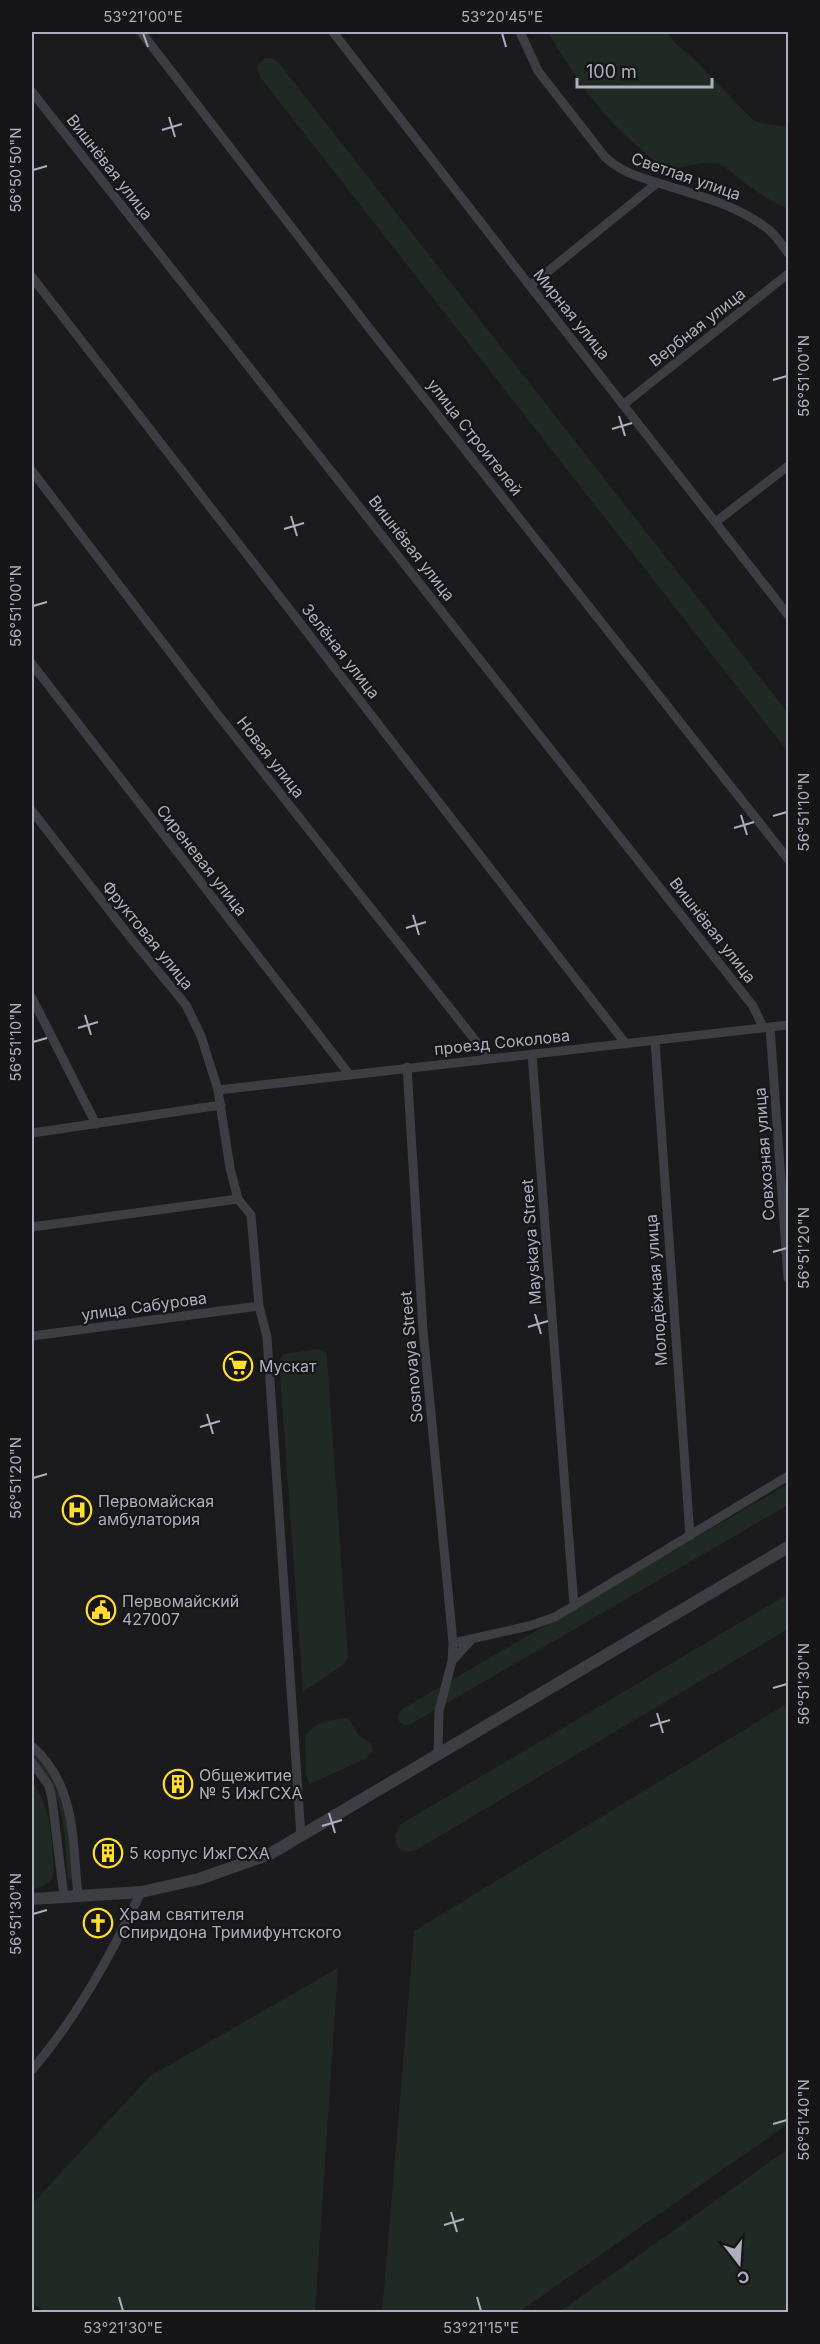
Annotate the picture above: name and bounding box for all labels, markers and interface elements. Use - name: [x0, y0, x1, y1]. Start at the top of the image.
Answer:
- text: 53°21'00"E: [103, 7, 183, 26]
- text: 53°20'45"E: [461, 7, 543, 26]
- scale bar: [577, 51, 712, 89]
- text: 100 m: [586, 61, 637, 82]
- street label: Вишнёвая улица: [62, 110, 158, 224]
- text: 56°50'50"N: [6, 127, 25, 213]
- street label: Светлая улица: [629, 148, 743, 204]
- street label: Мирная улица: [529, 265, 615, 363]
- street label: Вербная улица: [645, 283, 749, 371]
- text: 56°51'00"N: [794, 335, 813, 417]
- street label: улица Строителей: [423, 375, 527, 499]
- street label: Вишнёвая улица: [364, 491, 460, 605]
- text: 56°51'00"N: [6, 565, 25, 647]
- street label: Зелёная улица: [298, 600, 384, 702]
- street label: Новая улица: [233, 712, 309, 802]
- text: 56°51'10"N: [794, 773, 813, 851]
- street label: Сиреневая улица: [152, 800, 252, 920]
- street label: Вишнёвая улица: [665, 873, 761, 987]
- street label: Фруктовая улица: [98, 877, 198, 993]
- text: 56°51'10"N: [6, 1003, 25, 1081]
- street label: проезд Соколова: [433, 1025, 571, 1059]
- street label: Совхозная улица: [749, 1087, 779, 1221]
- street label: Mayskaya Street: [517, 1179, 545, 1305]
- text: 56°51'20"N: [794, 1207, 813, 1289]
- street label: Молодёжная улица: [641, 1213, 671, 1367]
- street label: улица Сабурова: [80, 1287, 208, 1325]
- street label: Sosnovaya Street: [395, 1290, 427, 1424]
- supermarket icon: Мускат: [222, 1350, 254, 1382]
- place label: Мускат: [259, 1356, 317, 1376]
- text: 56°51'20"N: [6, 1437, 25, 1519]
- place label: Первомайская амбулатория: [98, 1491, 214, 1529]
- hospital icon: Первомайская амбулатория: [61, 1494, 93, 1526]
- place label: Первомайский 427007: [122, 1591, 239, 1629]
- public building icon: Первомайский 427007: [85, 1594, 117, 1626]
- text: 56°51'30"N: [794, 1643, 813, 1725]
- place label: Общежитие № 5 ИжГСХА: [199, 1765, 303, 1803]
- building icon: Общежитие № 5 ИжГСХА: [162, 1768, 194, 1800]
- building icon: 5 корпус ИжГСХА: [92, 1837, 124, 1869]
- place label: 5 корпус ИжГСХА: [129, 1843, 270, 1863]
- text: 56°51'30"N: [6, 1873, 25, 1955]
- place label: Храм святителя Спиридона Тримифунтского: [119, 1904, 342, 1942]
- church icon: Храм святителя Спиридона Тримифунтского: [82, 1907, 114, 1939]
- text: 56°51'40"N: [794, 2079, 813, 2161]
- north arrow: [709, 2233, 769, 2293]
- text: С: [735, 2266, 752, 2289]
- text: 53°21'30"E: [83, 2318, 163, 2337]
- text: 53°21'15"E: [443, 2318, 519, 2337]

